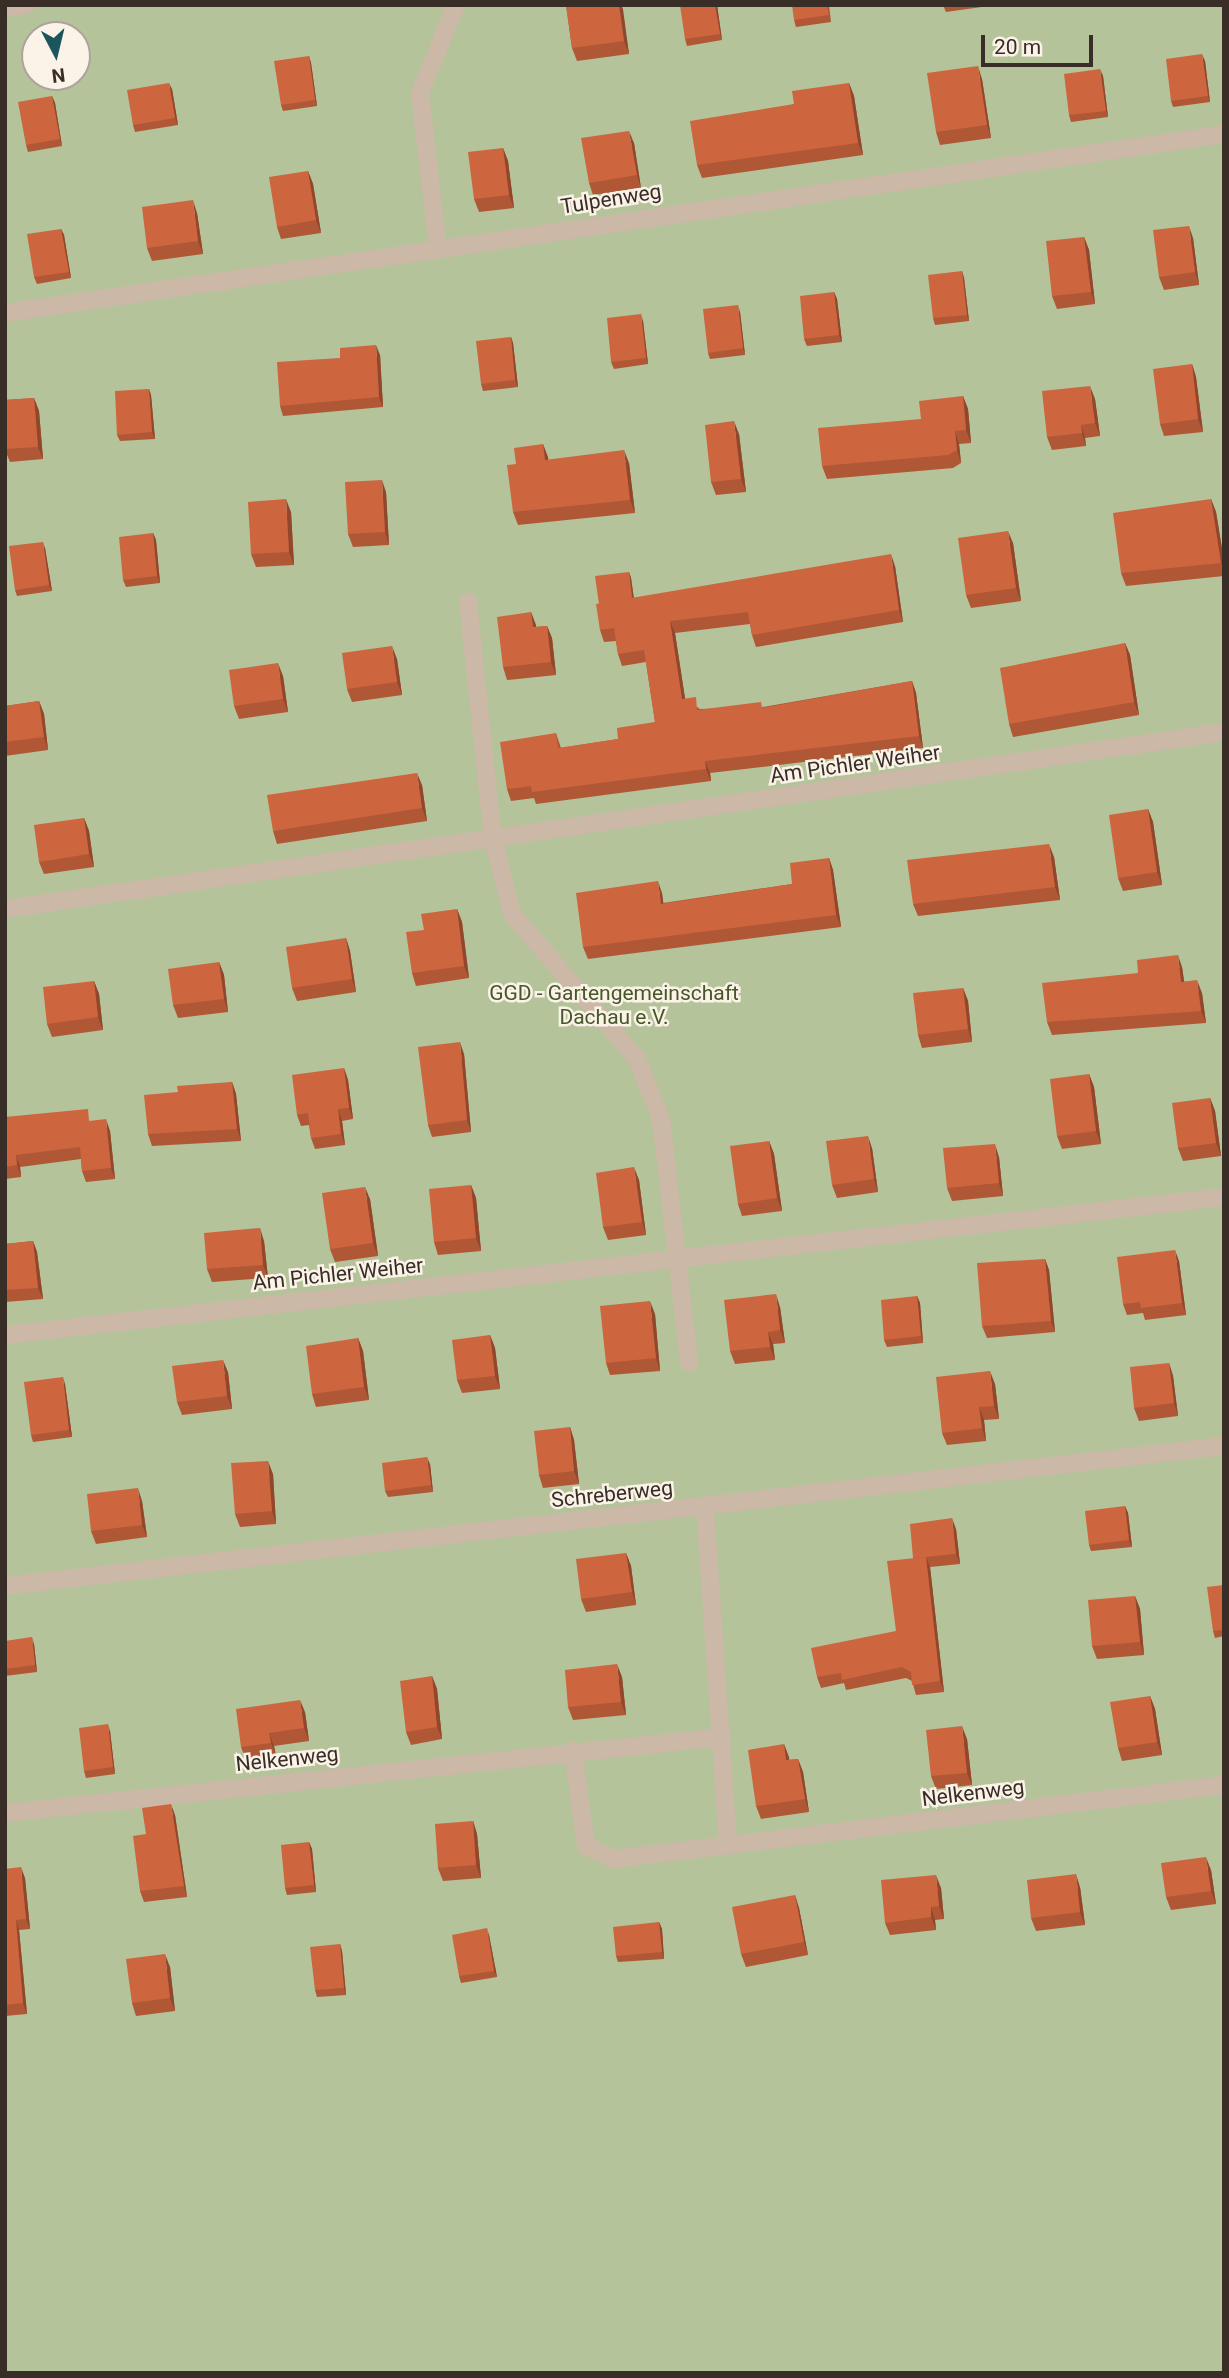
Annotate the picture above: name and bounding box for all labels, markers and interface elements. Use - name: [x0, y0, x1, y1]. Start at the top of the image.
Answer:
- north arrow: [21, 21, 91, 91]
- scale bar: [984, 21, 1096, 65]
- text: 20 m: [994, 35, 1041, 59]
- text: N: [50, 63, 66, 88]
- street label: Tulpenweg: [559, 179, 663, 219]
- street label: Am Pichler Weiher: [768, 740, 942, 788]
- park label: GGD - Gartengemeinschaft Dachau e.V.: [489, 980, 739, 1030]
- street label: Am Pichler Weiher: [252, 1253, 424, 1295]
- street label: Schreberweg: [550, 1475, 674, 1513]
- street label: Nelkenweg: [234, 1741, 340, 1777]
- street label: Nelkenweg: [920, 1774, 1026, 1812]

